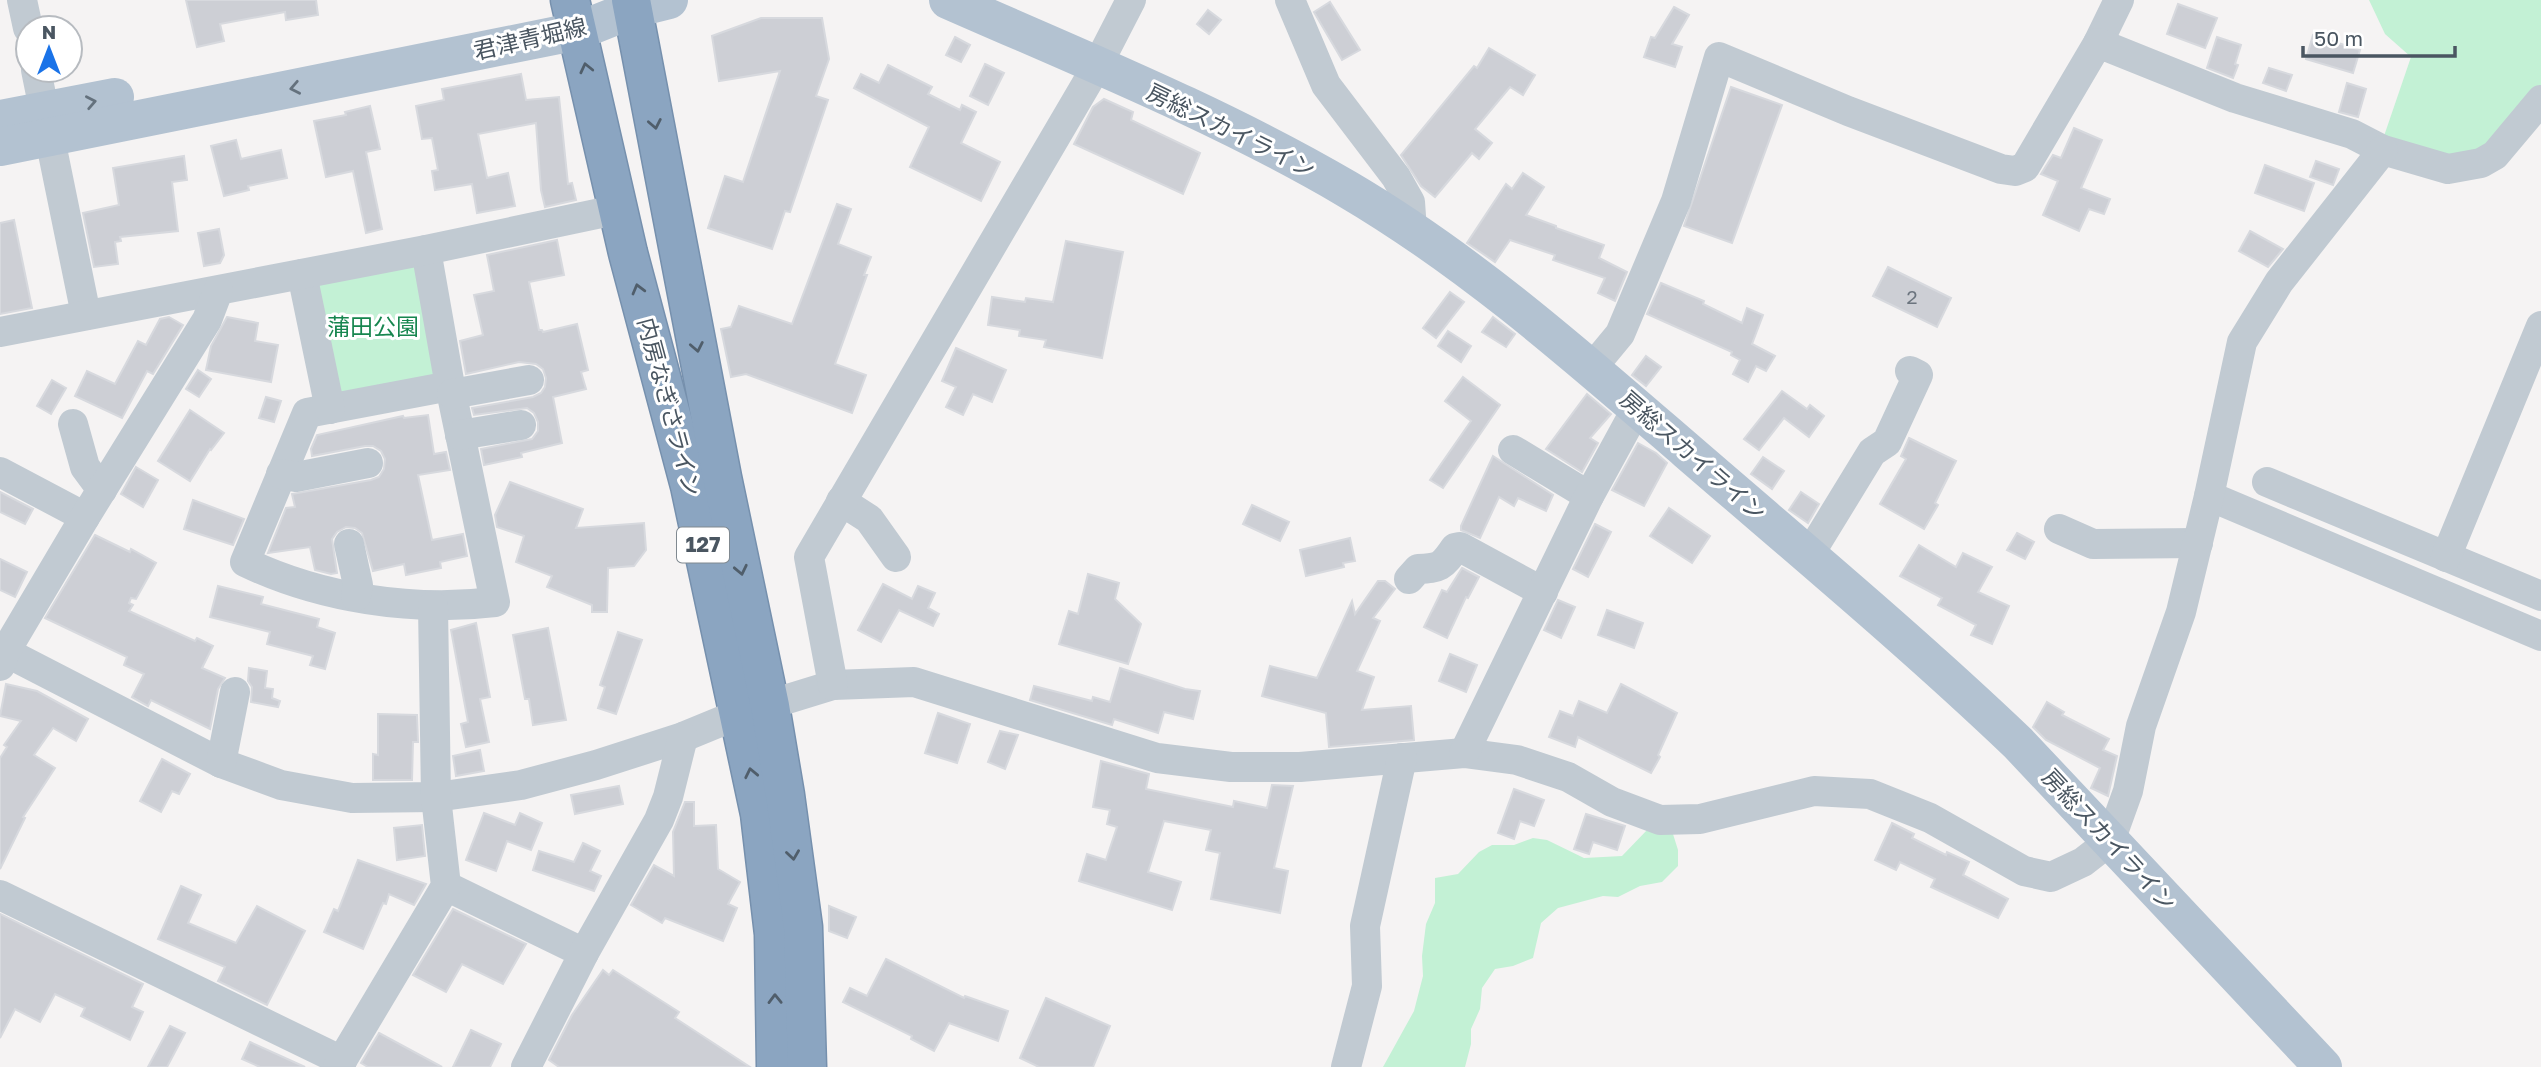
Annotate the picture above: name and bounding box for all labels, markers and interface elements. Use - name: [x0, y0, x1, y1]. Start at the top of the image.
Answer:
- street label: 君津青堀線: [471, 11, 589, 65]
- north arrow: [14, 14, 84, 84]
- scale bar: [2303, 14, 2455, 58]
- text: N: [42, 20, 56, 43]
- text: 50 m: [2314, 25, 2363, 51]
- one-way arrow: [580, 62, 594, 74]
- street label: 房総スカイライン: [1143, 77, 1320, 183]
- one-way arrow: [289, 80, 301, 95]
- one-way arrow: [85, 95, 97, 110]
- one-way arrow: [647, 118, 662, 130]
- one-way arrow: [632, 283, 646, 295]
- house number: 2: [1906, 285, 1918, 308]
- park label: 蒲田公園: [327, 312, 419, 340]
- street label: 内房なぎさライン: [633, 314, 707, 499]
- one-way arrow: [689, 341, 704, 353]
- street label: 房総スカイライン: [1615, 384, 1772, 526]
- road number: 127: [677, 528, 729, 562]
- one-way arrow: [733, 564, 748, 576]
- street label: 房総スカイライン: [2037, 762, 2183, 916]
- one-way arrow: [745, 767, 760, 779]
- one-way arrow: [786, 849, 801, 860]
- one-way arrow: [767, 993, 783, 1004]

